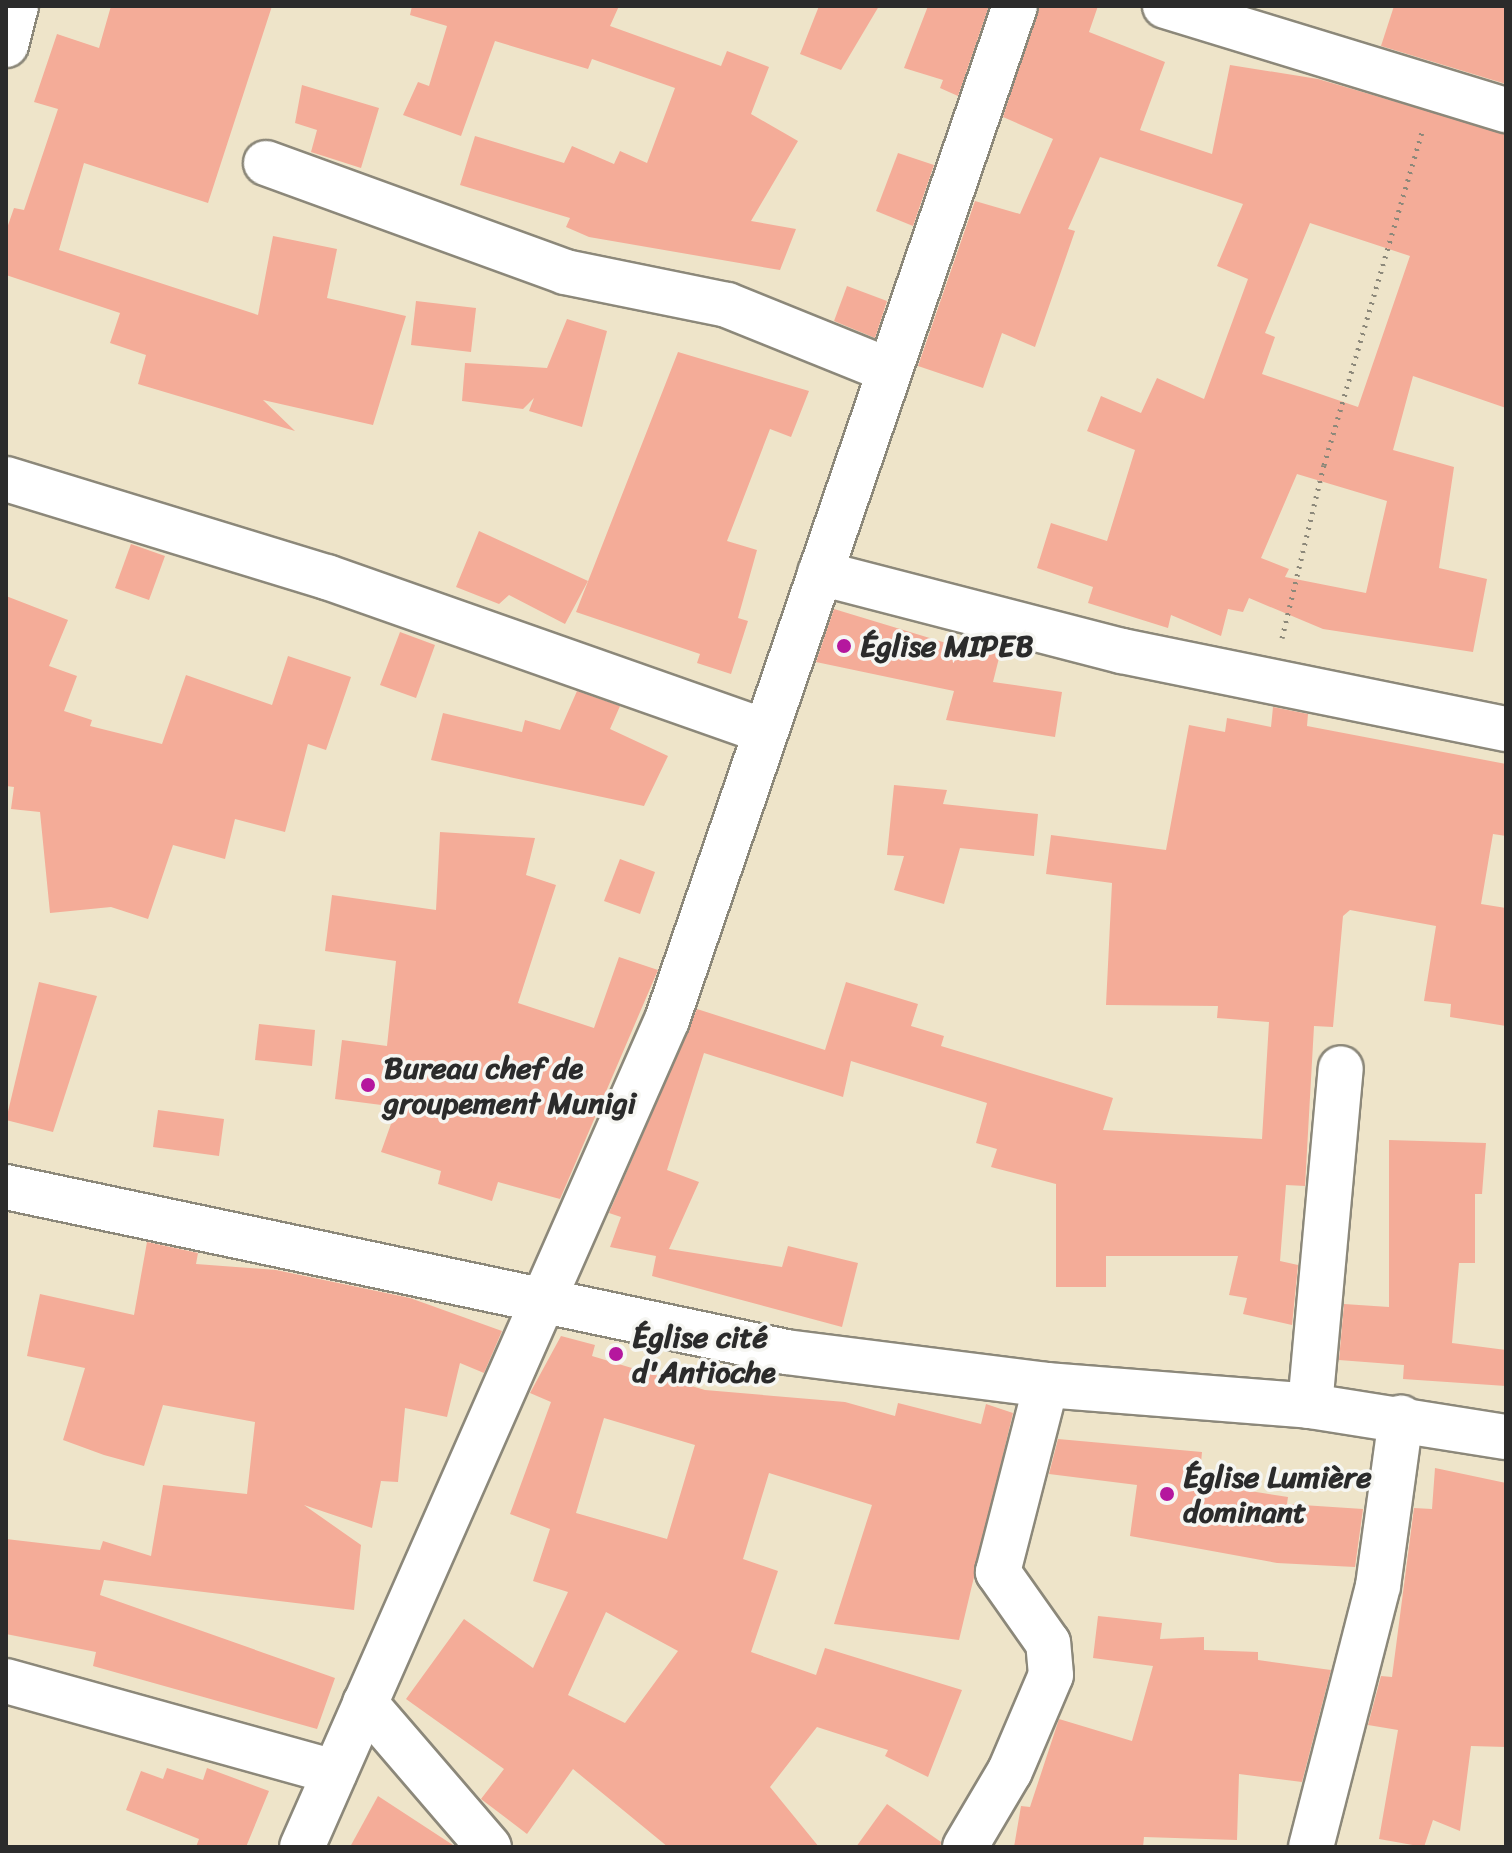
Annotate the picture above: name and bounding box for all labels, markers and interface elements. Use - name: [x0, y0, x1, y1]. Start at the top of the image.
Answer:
- place label: Église MIPEB: [860, 628, 1034, 664]
- marker: Église MIPEB: [835, 637, 853, 655]
- place label: Bureau chef de groupement Munigi: [384, 1050, 636, 1120]
- marker: Bureau chef de groupement Munigi: [359, 1076, 377, 1094]
- place label: Église cité d'Antioche: [632, 1319, 776, 1390]
- marker: Église cité d'Antioche: [607, 1345, 625, 1363]
- place label: Église Lumière dominant: [1183, 1459, 1371, 1530]
- marker: Église Lumière dominant: [1158, 1485, 1176, 1503]

